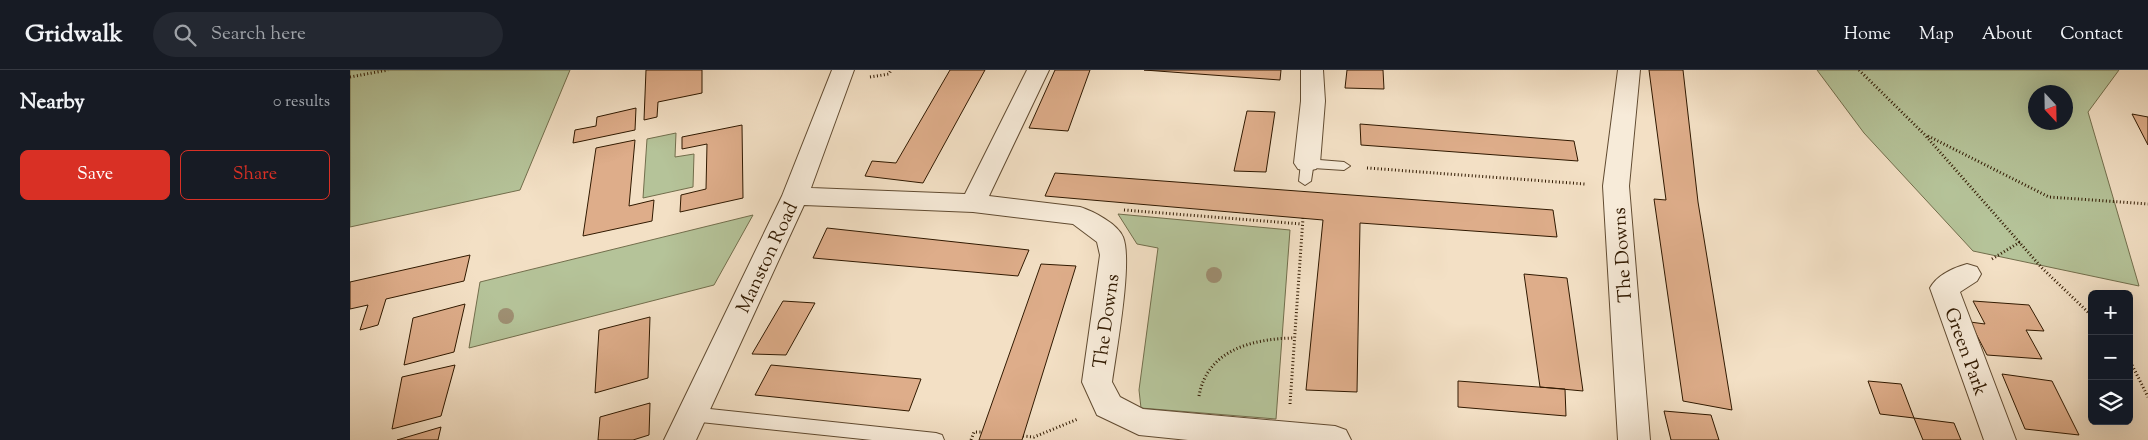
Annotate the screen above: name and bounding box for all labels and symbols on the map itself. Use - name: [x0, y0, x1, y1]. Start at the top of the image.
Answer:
- north arrow: [2028, 85, 2073, 130]
- street label: Manston Road: [731, 198, 806, 318]
- street label: The Downs: [1607, 206, 1640, 303]
- street label: The Downs: [1087, 272, 1127, 370]
- street label: Green Park: [1936, 304, 1993, 400]

